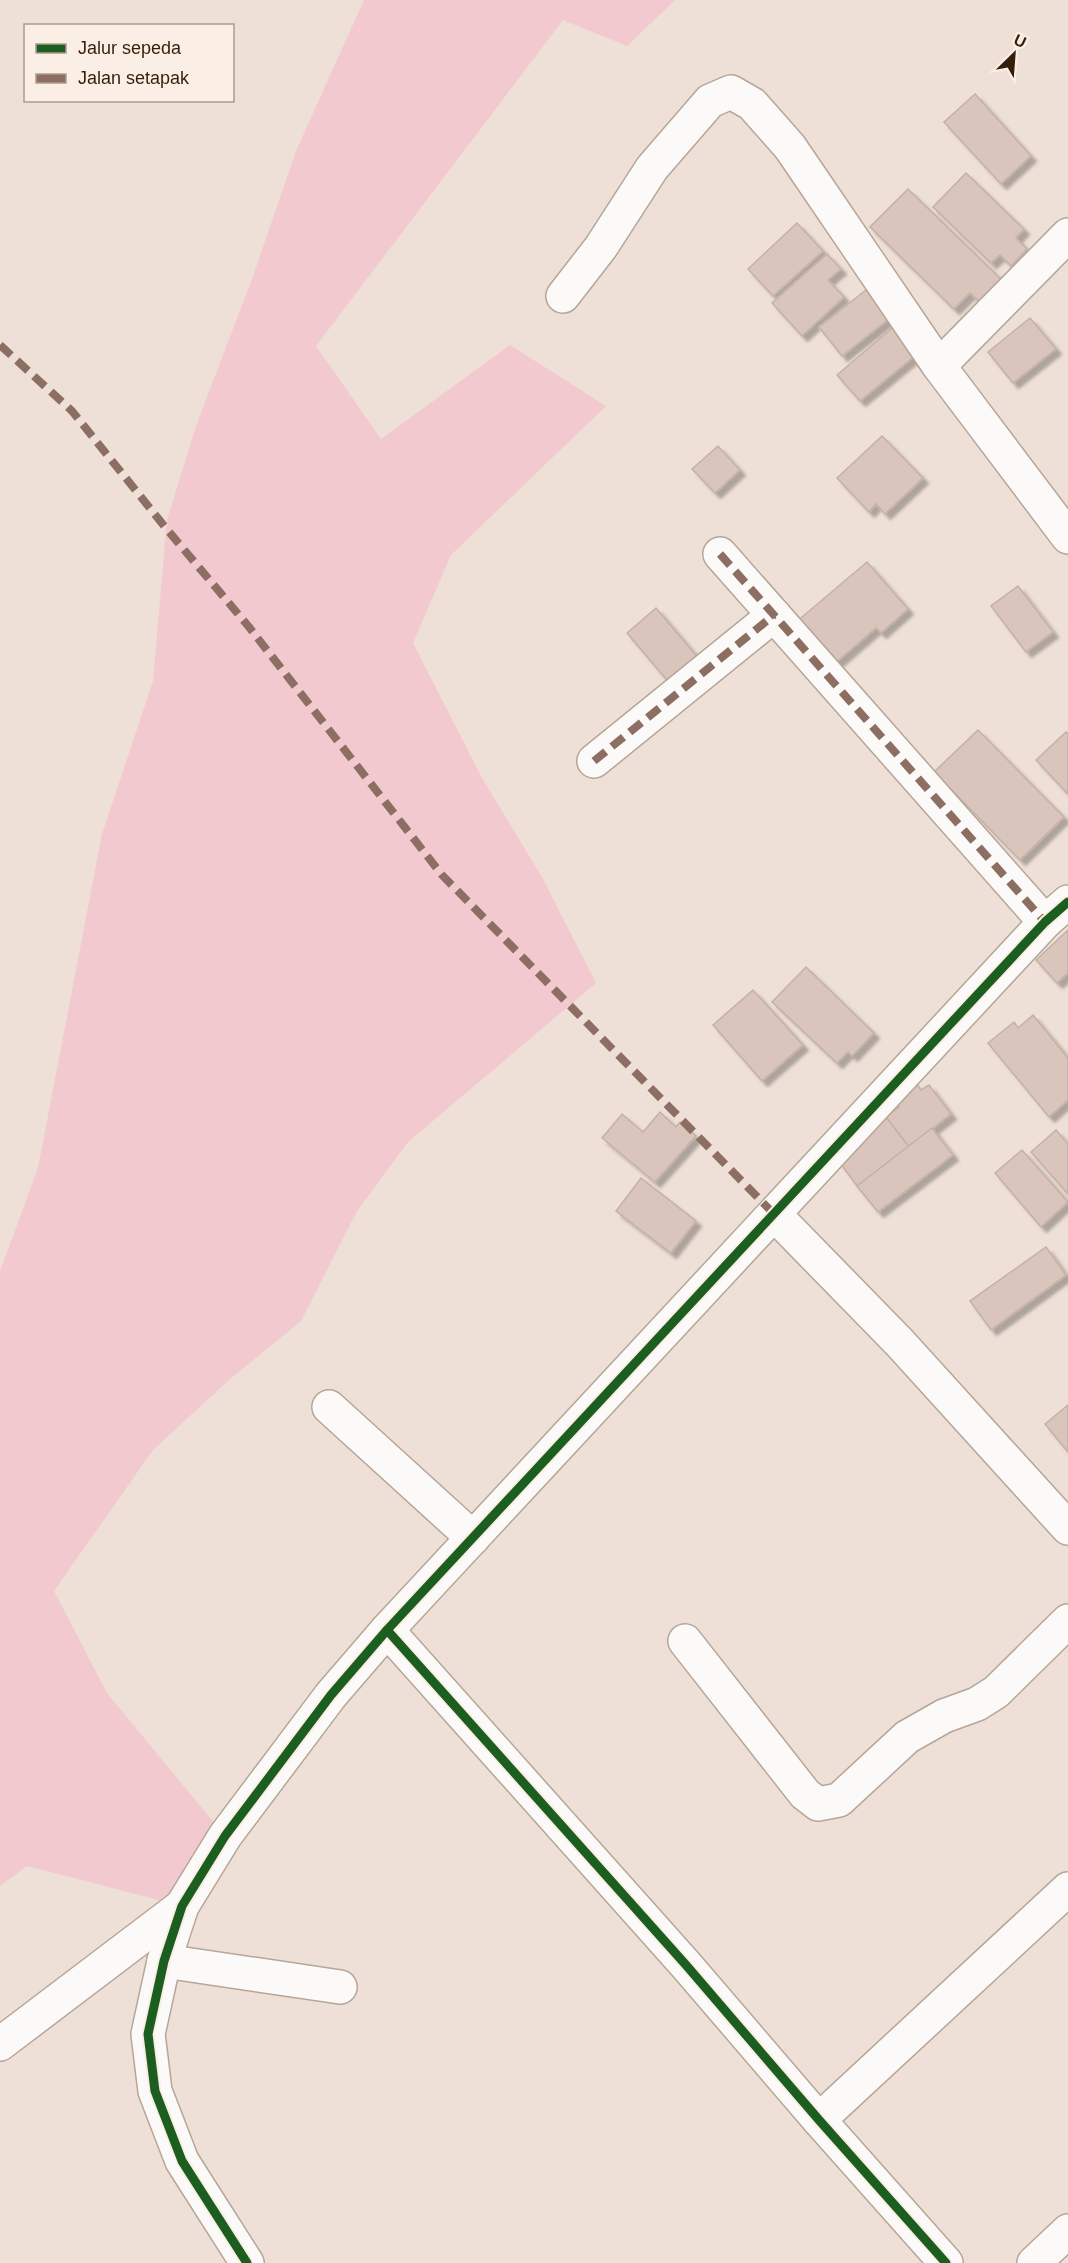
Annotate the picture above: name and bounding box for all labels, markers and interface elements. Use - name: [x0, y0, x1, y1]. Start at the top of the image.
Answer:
- legend: [24, 24, 234, 102]
- north arrow: [984, 24, 1044, 84]
- text: U: [1011, 31, 1029, 51]
- text: Jalur sepeda: [78, 38, 182, 58]
- text: Jalan setapak: [78, 68, 190, 88]

